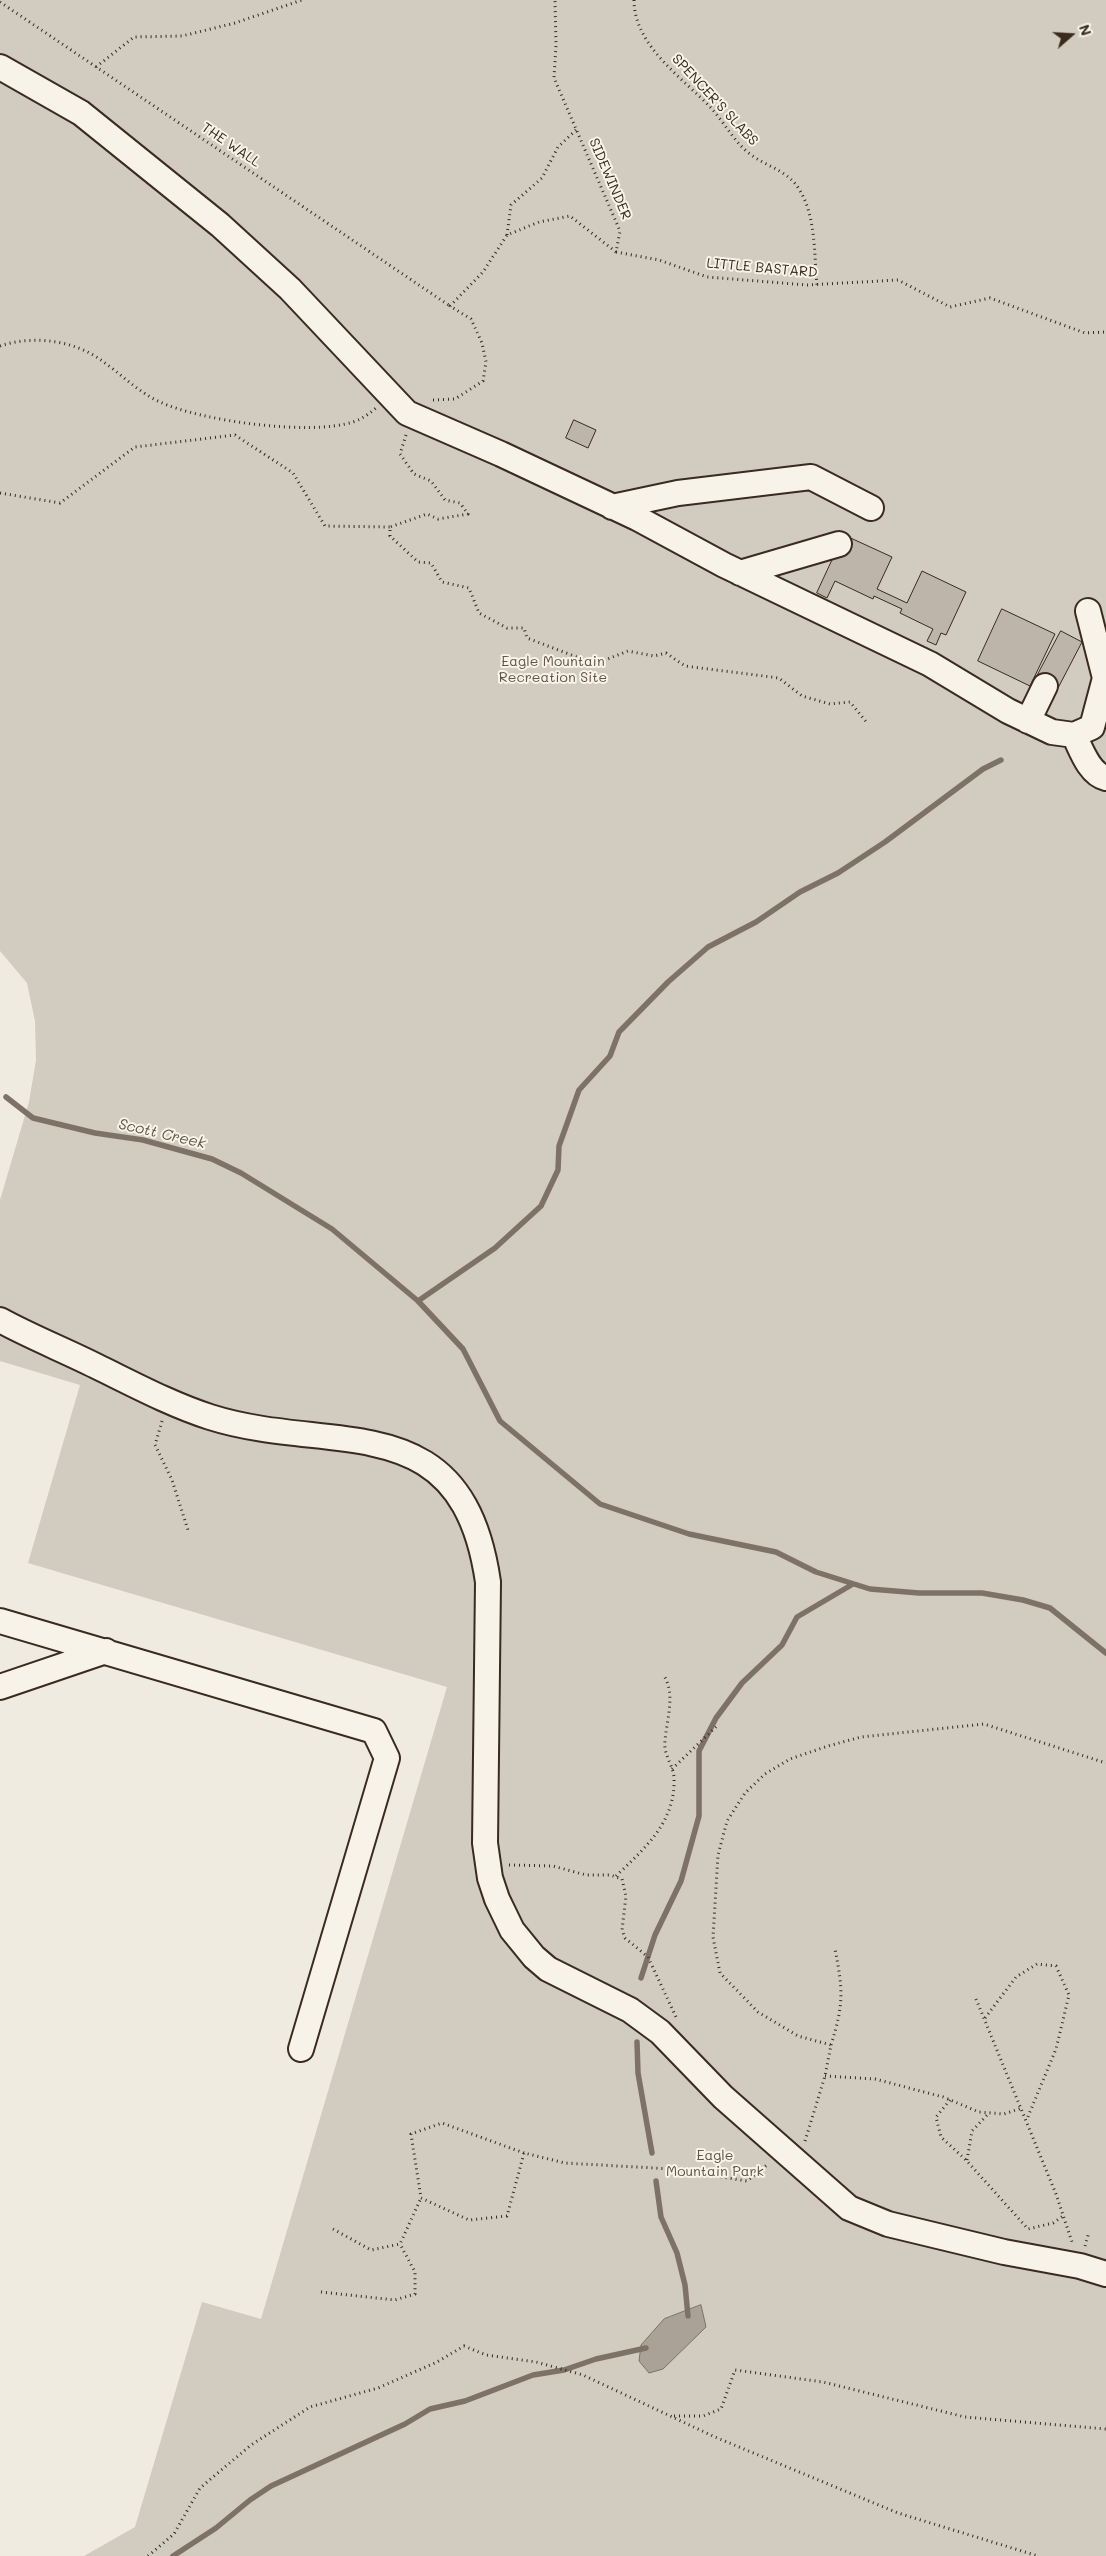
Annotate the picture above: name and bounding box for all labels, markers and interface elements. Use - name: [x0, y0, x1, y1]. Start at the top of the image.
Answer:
- north arrow: [1046, 10, 1096, 60]
- text: N: [1075, 22, 1096, 38]
- street label: SPENCER'S SLABS: [668, 51, 762, 149]
- street label: THE WALL: [199, 119, 263, 171]
- street label: SIDEWINDER: [585, 136, 635, 222]
- street label: LITTLE BASTARD: [706, 255, 818, 281]
- park label: Eagle Mountain Recreation Site: [499, 654, 607, 686]
- water label: Scott Creek: [117, 1115, 207, 1153]
- park label: Eagle Mountain Park: [666, 2148, 764, 2180]

